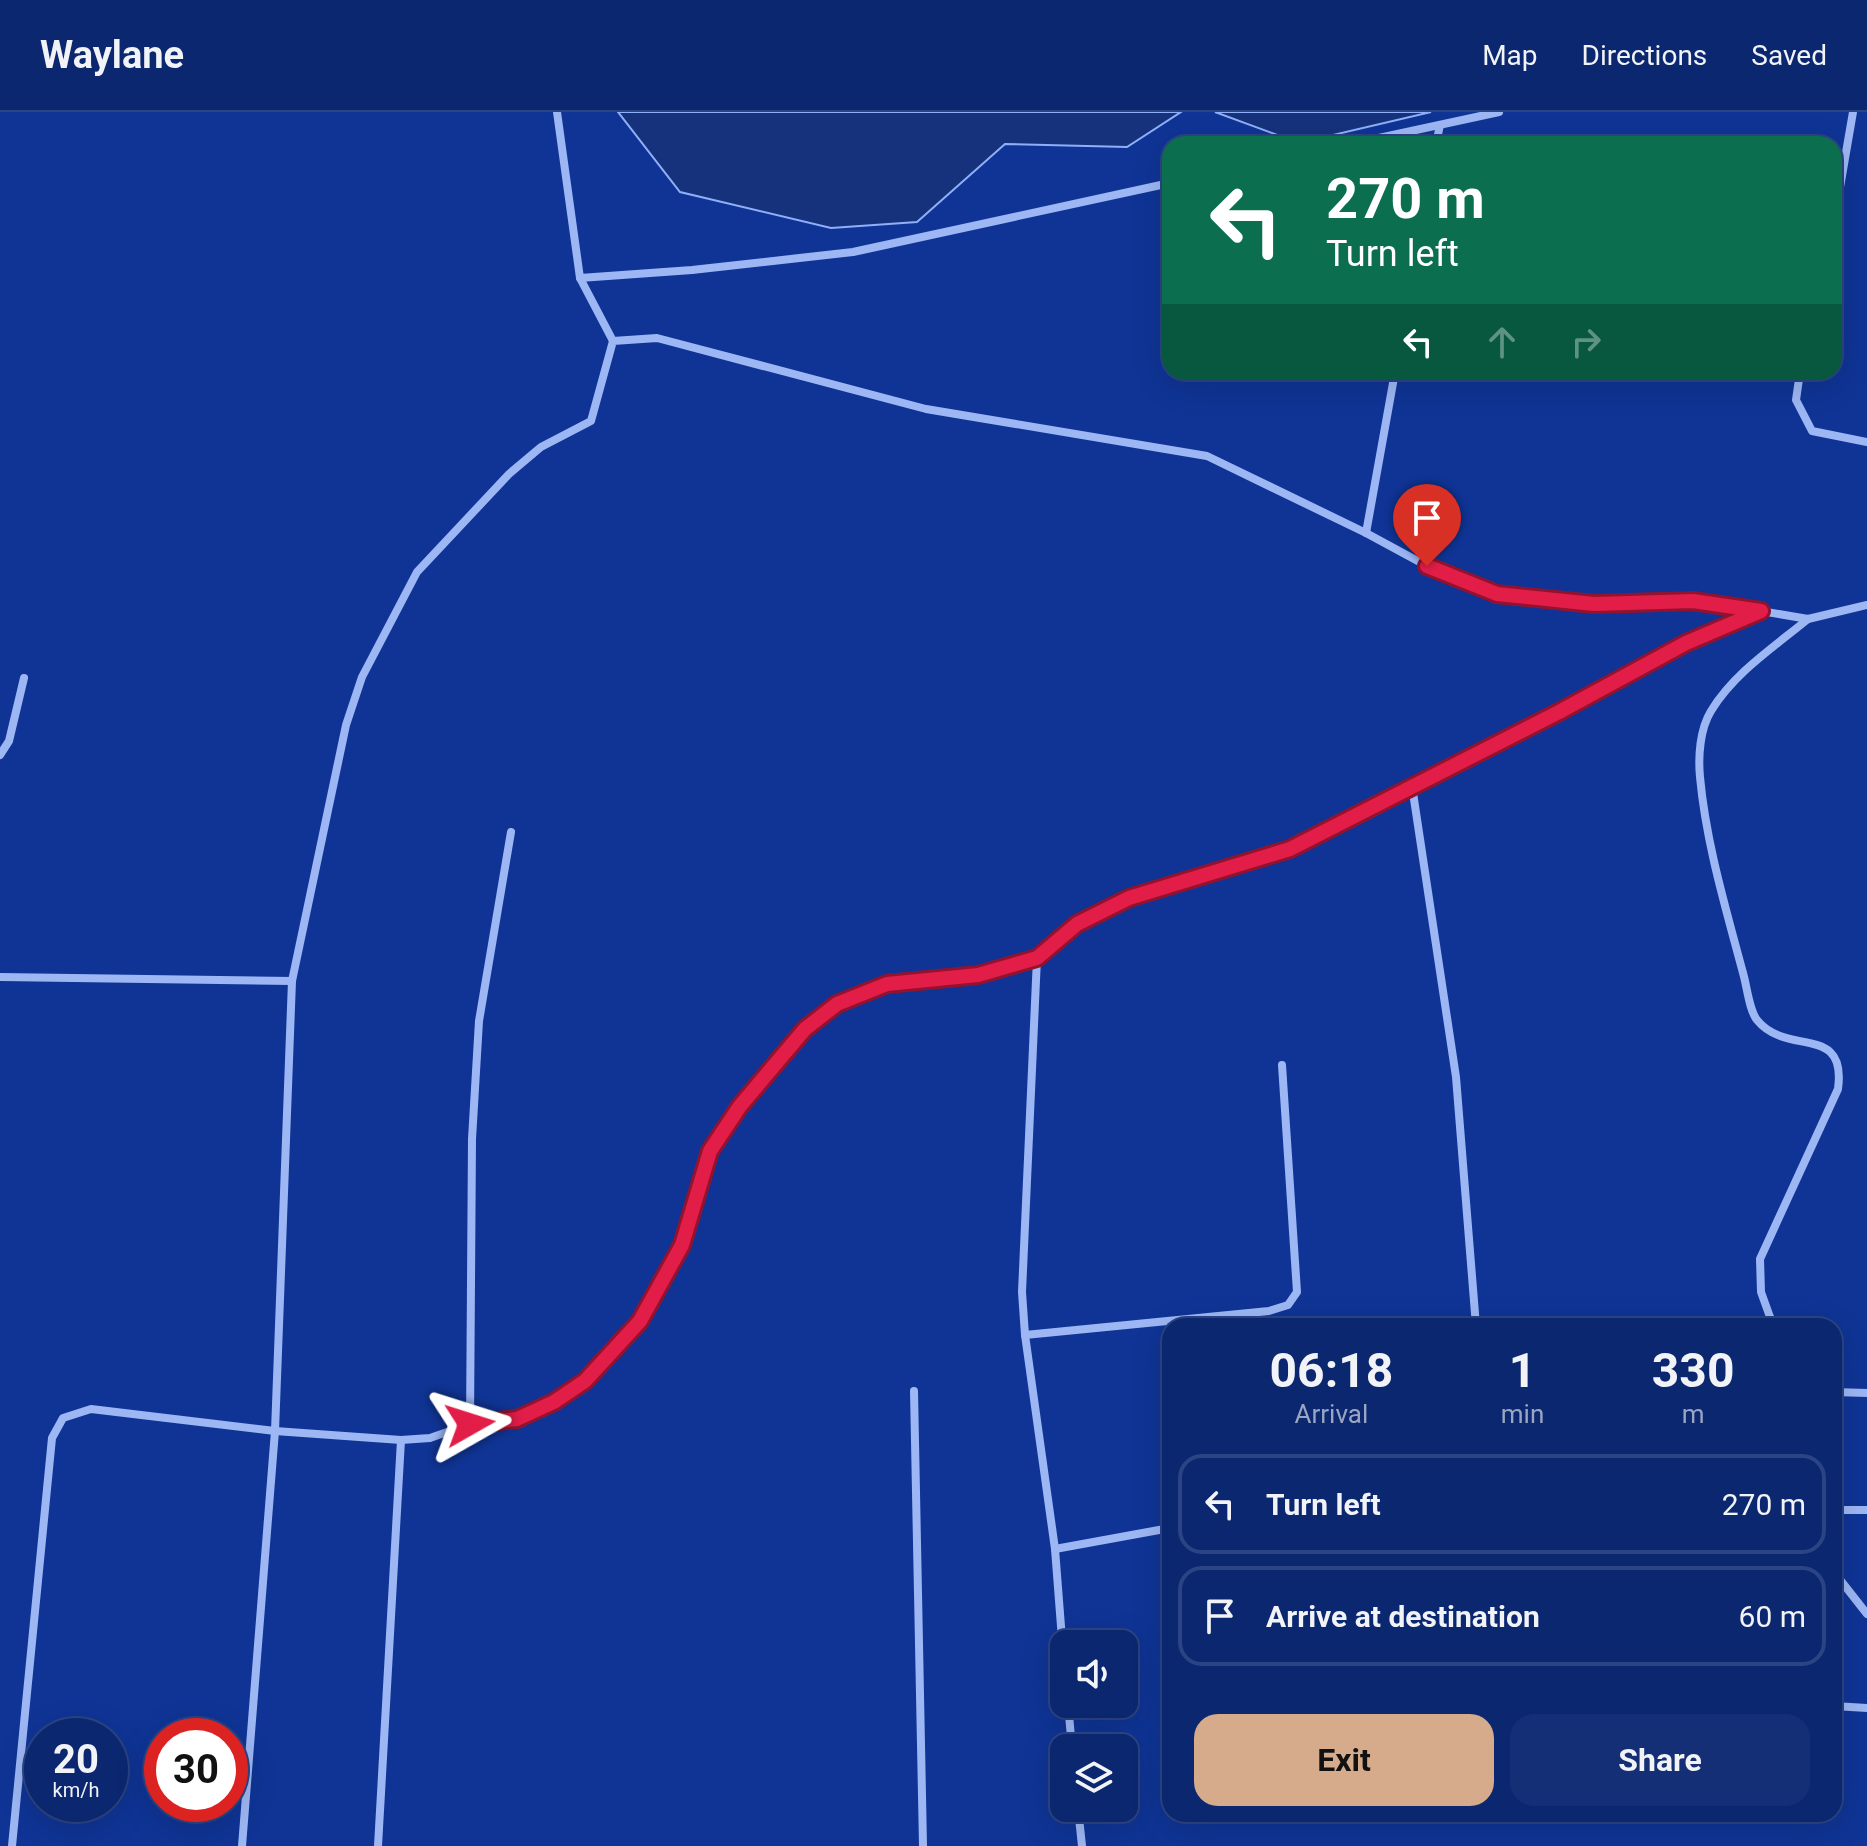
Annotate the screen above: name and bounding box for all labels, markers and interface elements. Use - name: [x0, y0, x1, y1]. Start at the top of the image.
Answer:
- text: Waylane: [40, 33, 184, 77]
- text: Map: [1482, 39, 1538, 72]
- text: Directions: [1582, 39, 1707, 72]
- text: Saved: [1751, 39, 1827, 72]
- text: 270 m: [1326, 166, 1485, 232]
- icon: left: [1194, 168, 1298, 272]
- text: Turn left: [1326, 233, 1459, 275]
- icon: left: [1396, 320, 1440, 364]
- icon: ahead: [1480, 320, 1524, 364]
- icon: right: [1564, 320, 1608, 364]
- pin: [1393, 484, 1461, 566]
- icon: arrive: [1405, 496, 1449, 540]
- text: 06:18: [1270, 1342, 1393, 1399]
- text: 1: [1509, 1342, 1536, 1399]
- text: 330: [1652, 1342, 1734, 1399]
- position arrow: [428, 1382, 512, 1466]
- text: Arrival: [1295, 1399, 1368, 1429]
- text: min: [1501, 1399, 1544, 1429]
- text: m: [1682, 1399, 1705, 1429]
- icon: left: [1198, 1482, 1242, 1526]
- text: Turn left: [1266, 1487, 1381, 1522]
- text: 270 m: [1722, 1487, 1806, 1522]
- icon: arrive: [1198, 1594, 1242, 1638]
- text: Arrive at destination: [1266, 1599, 1540, 1634]
- text: 60 m: [1739, 1599, 1806, 1634]
- map controls: [1050, 1630, 1138, 1822]
- button: sound: [1050, 1630, 1138, 1718]
- button: Exit: [1194, 1714, 1494, 1806]
- button: Share: [1510, 1714, 1810, 1806]
- speed limit sign: 30: [144, 1718, 248, 1822]
- button: layers: [1050, 1734, 1138, 1822]
- text: 20: [53, 1736, 99, 1783]
- text: km/h: [53, 1778, 99, 1802]

